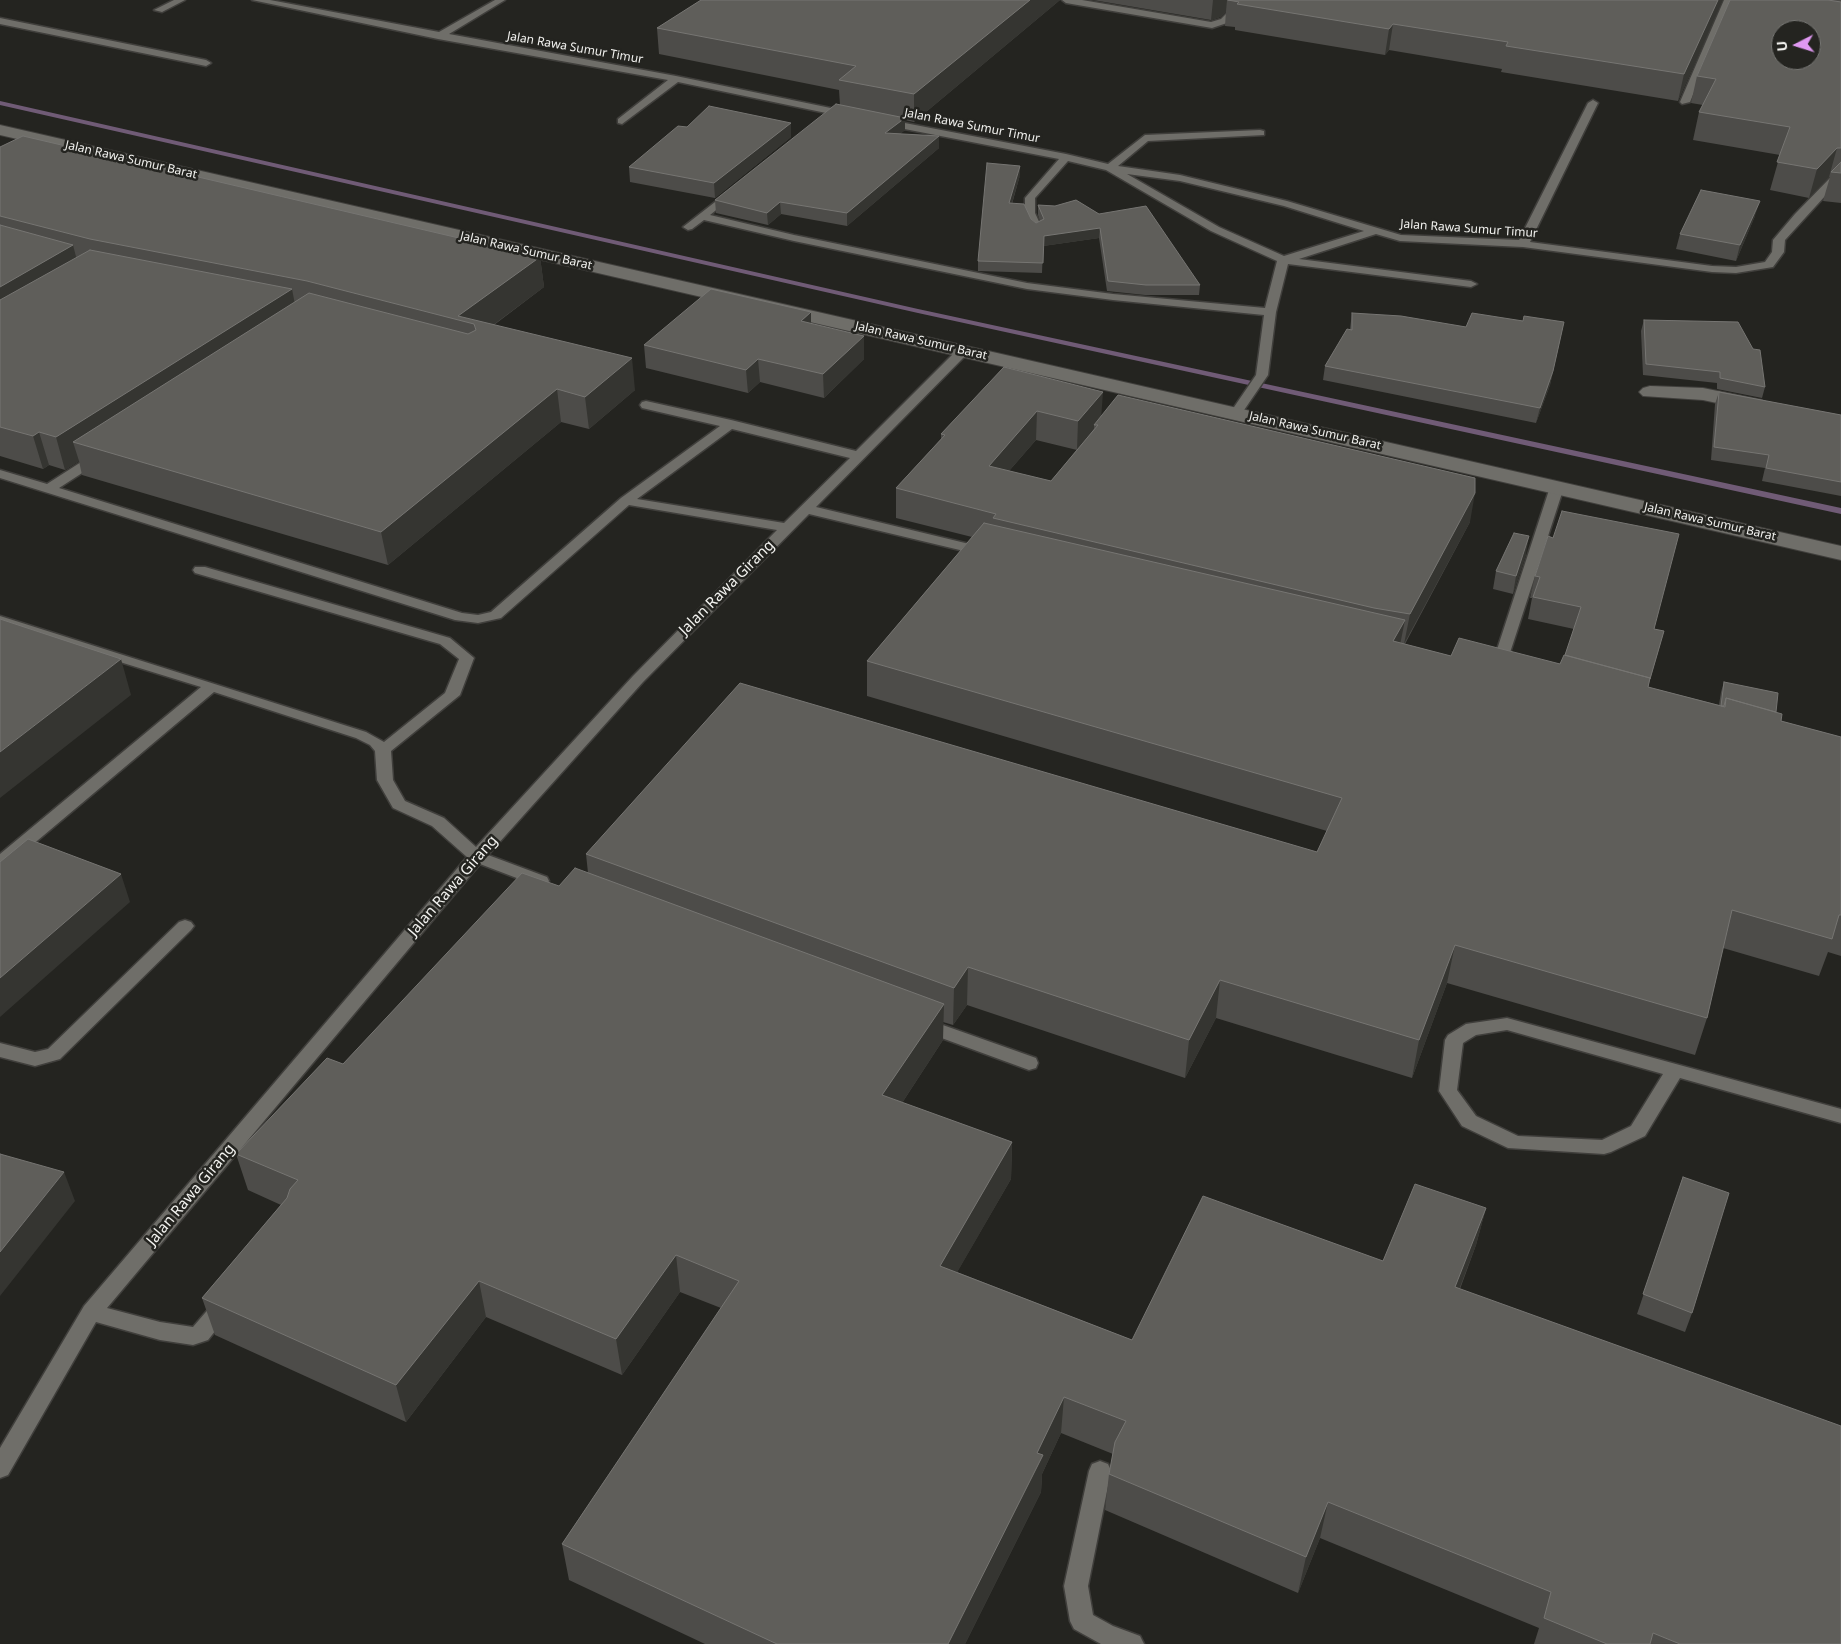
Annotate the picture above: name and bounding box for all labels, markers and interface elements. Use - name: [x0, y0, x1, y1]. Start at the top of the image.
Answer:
- north arrow: [1771, 20, 1821, 70]
- street label: Jalan Rawa Sumur Timur: [506, 29, 644, 67]
- text: U: [1772, 40, 1791, 52]
- street label: Jalan Rawa Sumur Timur: [903, 106, 1041, 146]
- street label: Jalan Rawa Sumur Barat: [64, 138, 198, 182]
- street label: Jalan Rawa Sumur Timur: [1400, 217, 1538, 241]
- street label: Jalan Rawa Sumur Barat: [459, 229, 593, 273]
- street label: Jalan Rawa Sumur Barat: [854, 319, 988, 363]
- street label: Jalan Rawa Sumur Barat: [1248, 409, 1382, 453]
- street label: Jalan Rawa Sumur Barat: [1643, 500, 1777, 544]
- street label: Jalan Rawa Girang: [676, 537, 778, 639]
- street label: Jalan Rawa Girang: [404, 832, 502, 940]
- street label: Jalan Rawa Girang: [143, 1140, 239, 1250]

